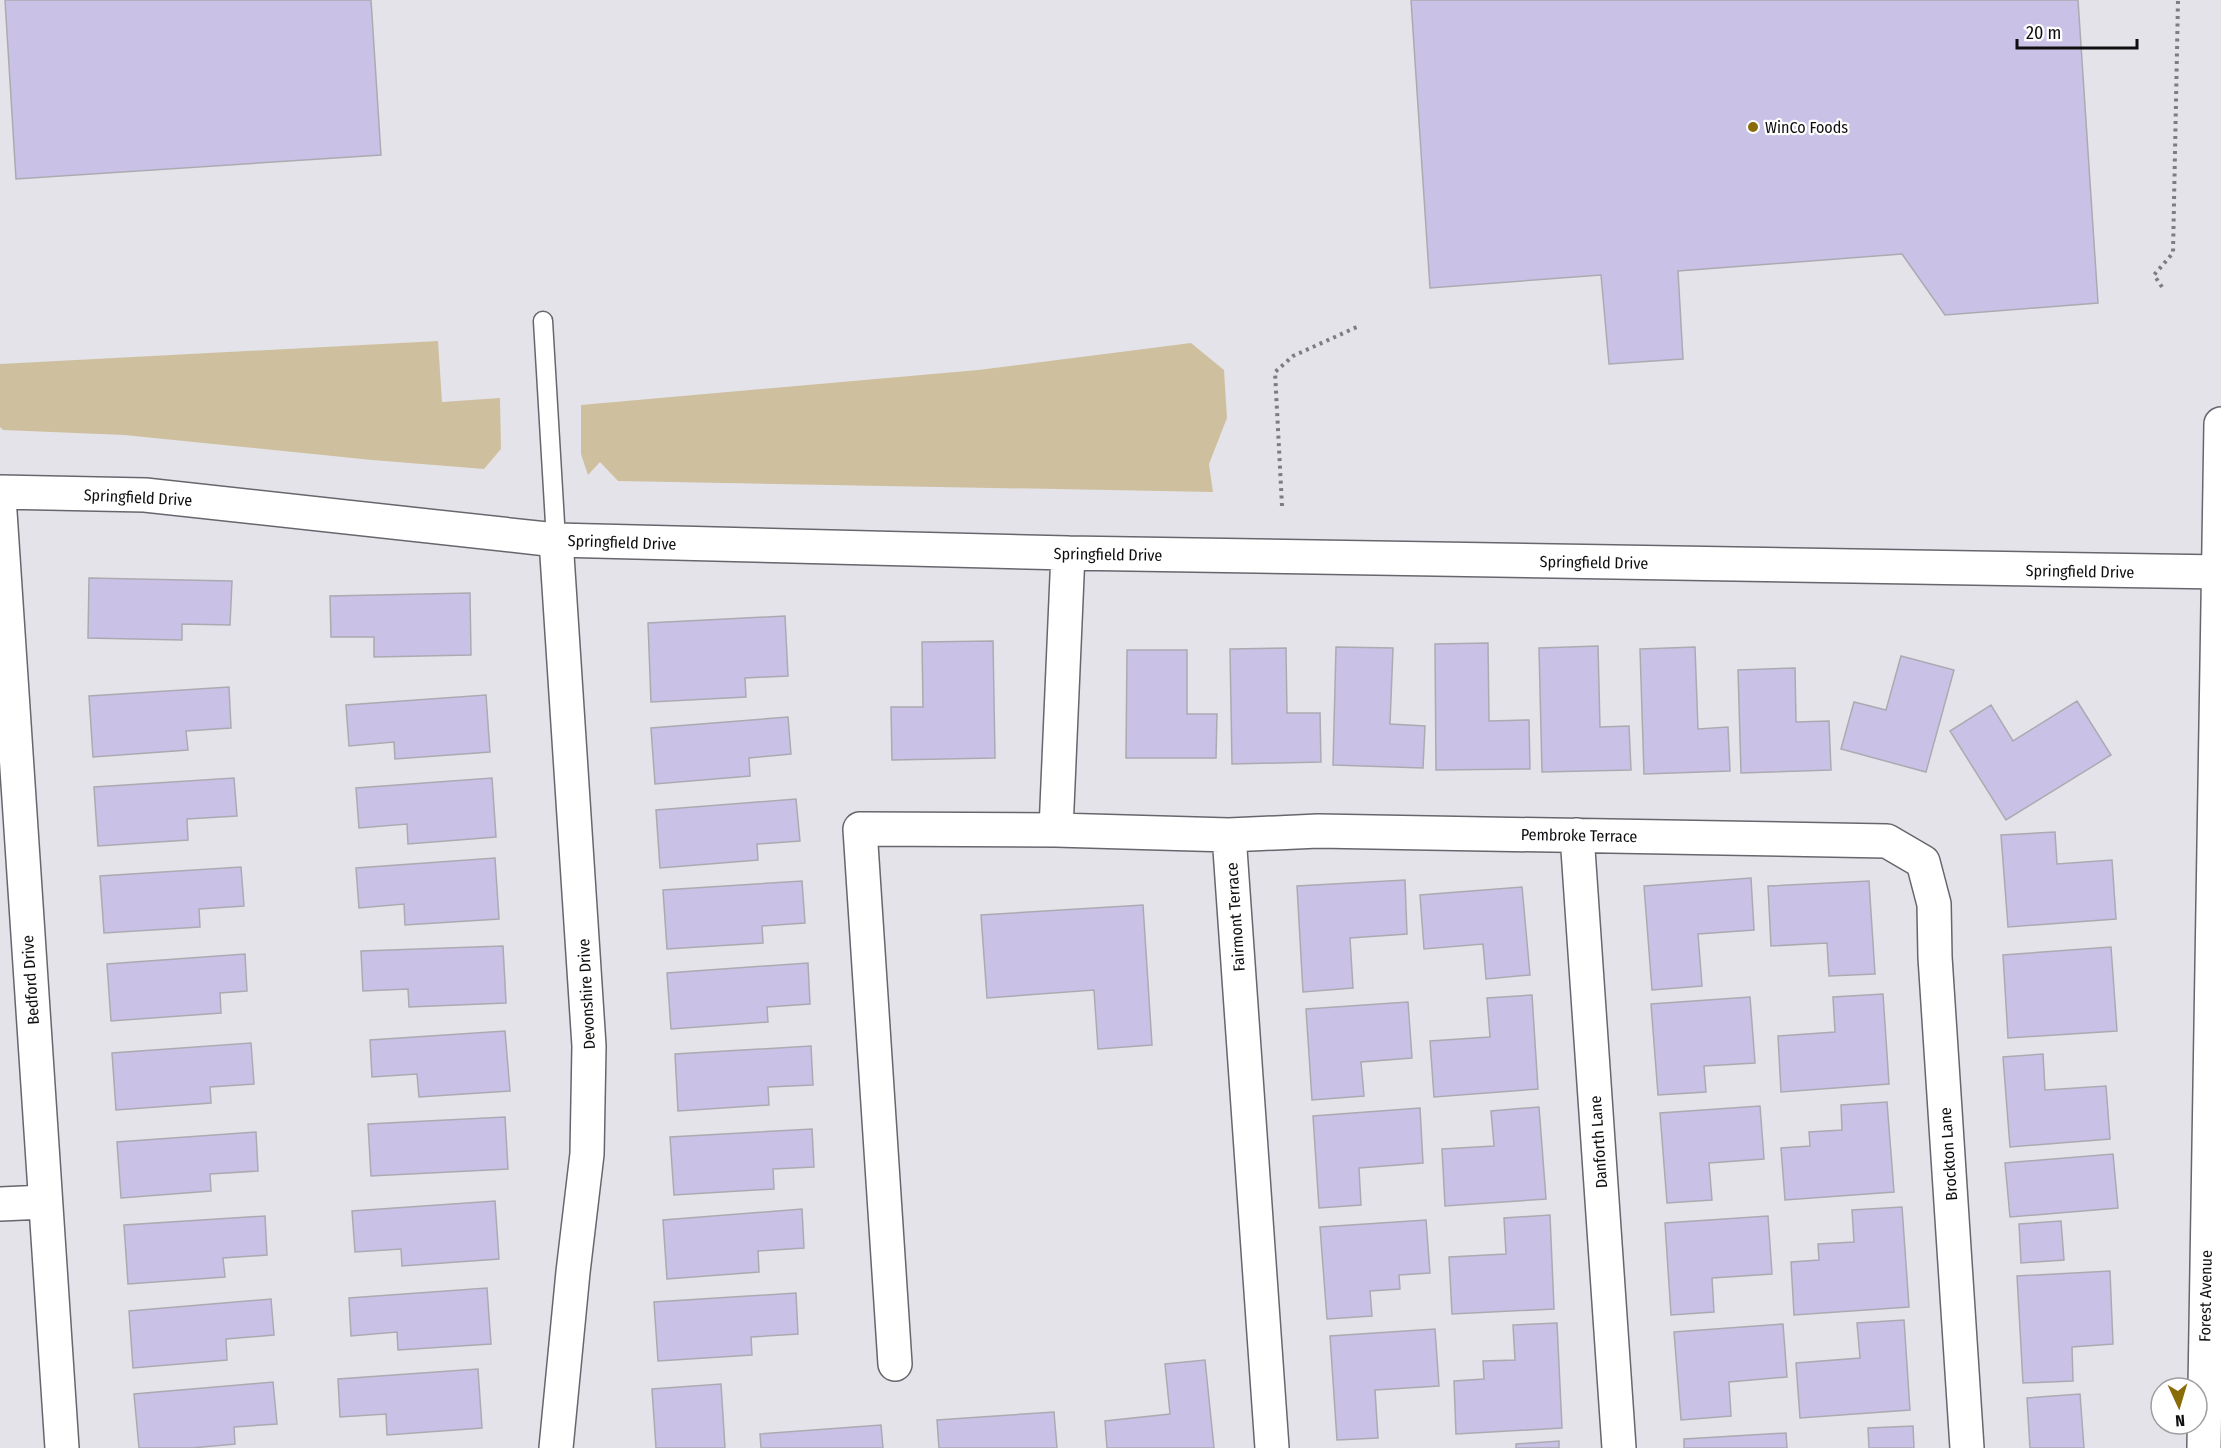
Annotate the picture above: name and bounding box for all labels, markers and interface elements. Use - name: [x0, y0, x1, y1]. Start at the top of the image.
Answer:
- scale bar: [2017, 12, 2137, 50]
- text: 20 m: [2026, 22, 2061, 44]
- place label: WinCo Foods: [1765, 118, 1848, 137]
- marker: WinCo Foods: [1746, 120, 1760, 134]
- street label: Springfield Drive: [83, 485, 193, 510]
- street label: Springfield Drive: [567, 531, 677, 554]
- street label: Springfield Drive: [1054, 544, 1163, 565]
- street label: Springfield Drive: [1540, 552, 1649, 573]
- street label: Springfield Drive: [2026, 561, 2135, 582]
- street label: Pembroke Terrace: [1521, 825, 1638, 846]
- street label: Fairmont Terrace: [1222, 862, 1249, 972]
- street label: Bedford Drive: [18, 934, 43, 1025]
- street label: Devonshire Drive: [574, 938, 599, 1050]
- street label: Danforth Lane: [1586, 1095, 1611, 1189]
- street label: Brockton Lane: [1936, 1107, 1961, 1201]
- street label: Forest Avenue: [2195, 1250, 2216, 1342]
- north arrow: [2149, 1376, 2209, 1436]
- text: N: [2175, 1411, 2185, 1430]

